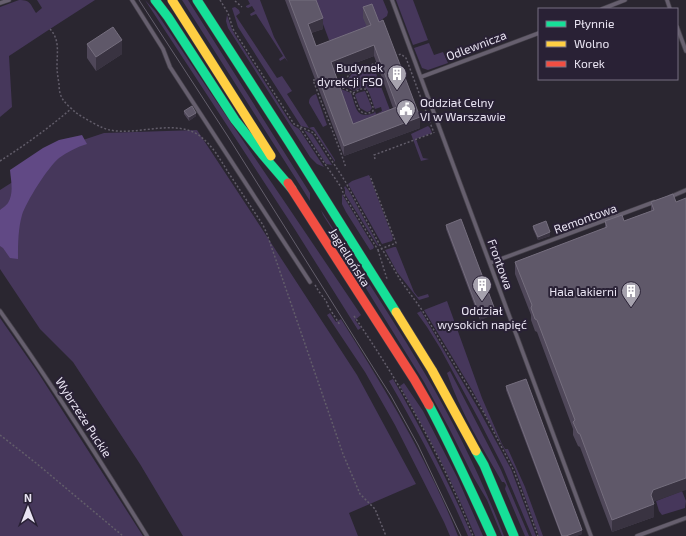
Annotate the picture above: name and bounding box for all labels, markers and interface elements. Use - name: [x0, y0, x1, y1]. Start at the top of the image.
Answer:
- legend: [538, 8, 678, 80]
- text: Płynnie: [574, 16, 614, 30]
- street label: Odlewnicza: [444, 27, 508, 63]
- text: Wolno: [574, 36, 610, 50]
- text: Korek: [574, 56, 605, 70]
- place label: Budynek dyrekcji FSO: [317, 60, 383, 89]
- building icon: Budynek dyrekcji FSO: [386, 63, 408, 91]
- place label: Oddział Celny VI w Warszawie: [420, 95, 506, 123]
- public building icon: Oddział Celny VI w Warszawie: [395, 98, 417, 126]
- street label: Remontowa: [552, 200, 618, 236]
- street label: Jagiellońska: [326, 225, 374, 289]
- street label: Frontowa: [485, 237, 517, 291]
- building icon: Oddział wysokich napięć: [471, 274, 493, 302]
- building icon: Hala lakierni: [620, 280, 642, 308]
- place label: Hala lakierni: [549, 284, 617, 298]
- place label: Oddział wysokich napięć: [437, 303, 527, 331]
- street label: Wybrzeże Puckie: [53, 374, 115, 460]
- north arrow: [8, 488, 48, 528]
- text: N: [24, 491, 32, 504]

